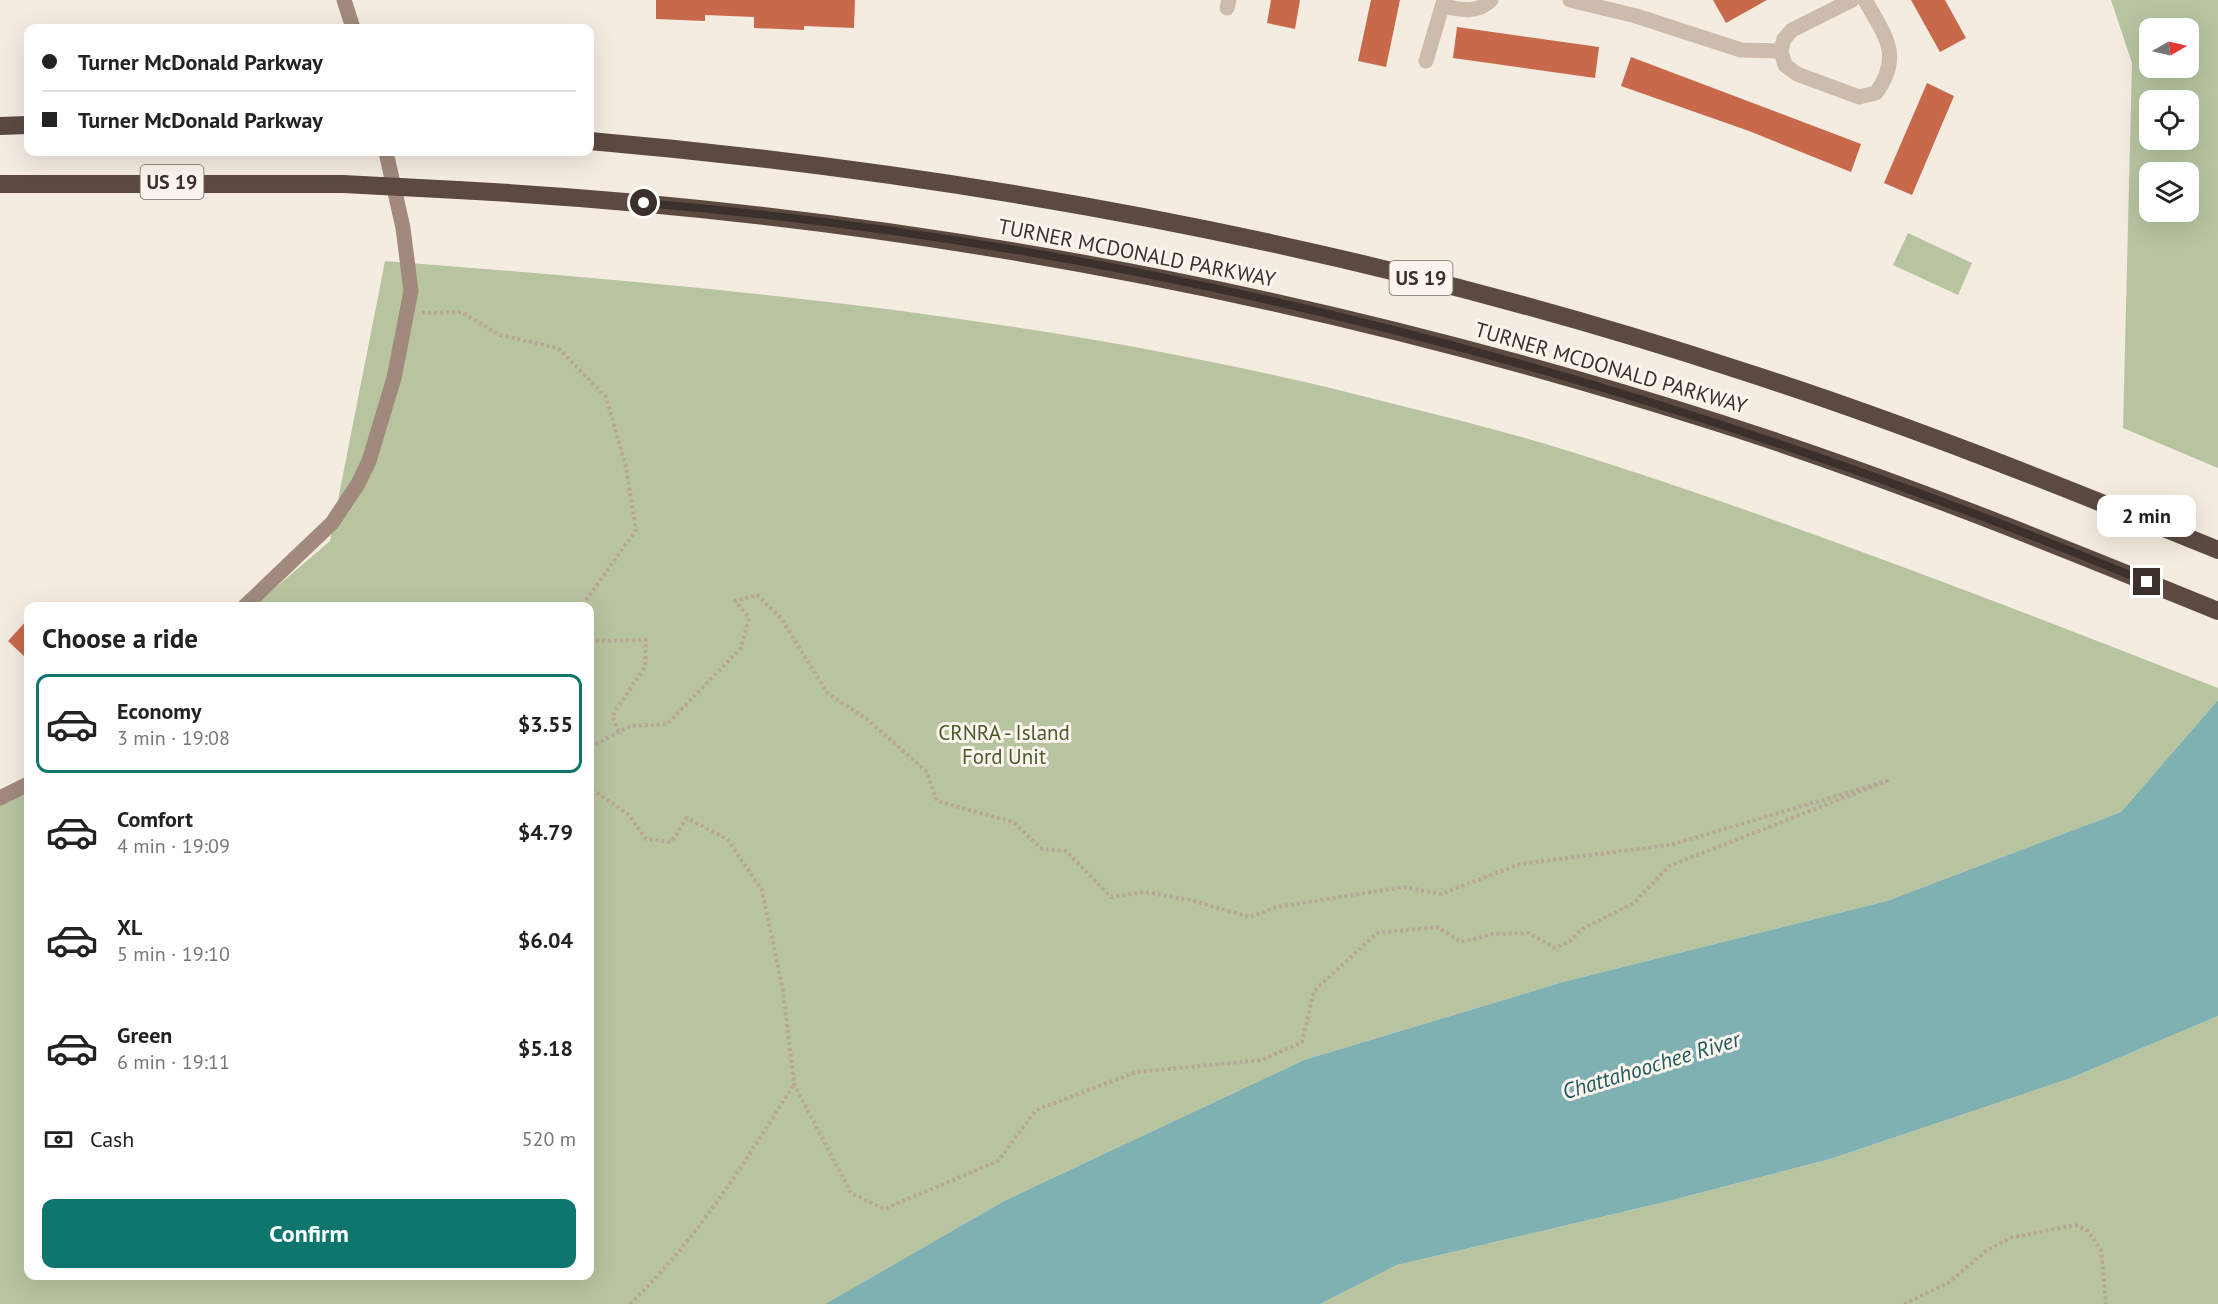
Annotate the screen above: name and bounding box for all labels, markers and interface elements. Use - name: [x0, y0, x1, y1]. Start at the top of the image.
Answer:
- north arrow: [2139, 18, 2199, 78]
- map controls: [2139, 18, 2199, 222]
- text: Turner McDonald Parkway: [78, 48, 323, 76]
- button: locate: [2139, 90, 2199, 150]
- text: Turner McDonald Parkway: [78, 106, 323, 134]
- button: layers: [2139, 162, 2199, 222]
- road number: US 19: [140, 165, 204, 199]
- route start: [630, 189, 657, 216]
- street label: TURNER MCDONALD PARKWAY: [996, 212, 1278, 293]
- road number: US 19: [1390, 261, 1452, 295]
- street label: TURNER MCDONALD PARKWAY: [1472, 316, 1751, 419]
- callout: 2 min: [2098, 495, 2196, 537]
- text: 2 min: [2122, 503, 2171, 529]
- route end: [2133, 568, 2160, 595]
- text: Choose a ride: [42, 621, 198, 655]
- icon: car: [45, 697, 99, 751]
- text: Economy: [117, 697, 201, 725]
- text: $3.55: [518, 710, 573, 738]
- park label: CRNRA - Island Ford Unit: [938, 719, 1070, 770]
- text: 3 min · 19:08: [117, 725, 230, 751]
- icon: car: [45, 805, 99, 859]
- text: Comfort: [117, 805, 193, 833]
- text: $4.79: [518, 818, 573, 846]
- text: 4 min · 19:09: [117, 833, 230, 859]
- icon: car: [45, 913, 99, 967]
- text: XL: [117, 913, 142, 941]
- text: $6.04: [518, 926, 573, 954]
- text: 5 min · 19:10: [117, 941, 230, 967]
- icon: car: [45, 1021, 99, 1075]
- text: Green: [117, 1021, 172, 1049]
- water label: Chattahoochee River: [1559, 1024, 1745, 1105]
- text: $5.18: [518, 1034, 573, 1062]
- text: 6 min · 19:11: [117, 1049, 230, 1075]
- icon: cash: [42, 1123, 75, 1156]
- text: Cash: [90, 1125, 134, 1153]
- text: 520 m: [522, 1126, 576, 1152]
- button: Confirm: [42, 1199, 576, 1268]

